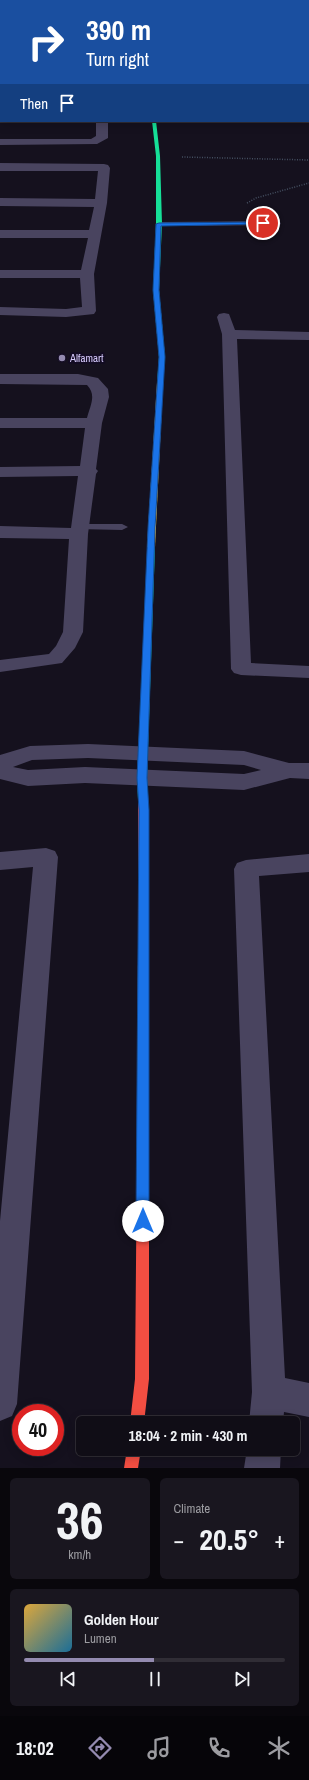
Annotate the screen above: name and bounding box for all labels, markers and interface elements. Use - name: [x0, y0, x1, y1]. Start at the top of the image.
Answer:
- text: 390 m: [86, 11, 151, 49]
- icon: right: [20, 16, 72, 68]
- text: Turn right: [86, 47, 149, 72]
- icon: arrive: [56, 92, 78, 114]
- text: Then: [20, 93, 48, 114]
- pin: [246, 206, 280, 240]
- icon: arrive: [252, 212, 274, 234]
- place label: Alfamart: [69, 351, 104, 365]
- marker: Alfamart: [57, 353, 67, 363]
- position arrow: [122, 1200, 164, 1242]
- speed limit sign: 40: [12, 1404, 64, 1456]
- text: 18:04 · 2 min · 430 m: [129, 1425, 247, 1446]
- text: 36: [56, 1485, 103, 1555]
- text: Climate: [174, 1500, 210, 1517]
- text: 20.5°: [199, 1519, 259, 1559]
- text: −: [174, 1525, 184, 1555]
- text: +: [274, 1525, 285, 1555]
- text: km/h: [68, 1546, 91, 1563]
- text: Golden Hour: [84, 1609, 159, 1630]
- text: Lumen: [84, 1630, 117, 1647]
- icon: previous: [57, 1668, 79, 1690]
- icon: pause: [144, 1668, 166, 1690]
- icon: next: [231, 1668, 253, 1690]
- icon: directions: [86, 1734, 114, 1762]
- icon: music: [145, 1734, 173, 1762]
- icon: phone: [205, 1734, 233, 1762]
- icon: climate: [265, 1734, 293, 1762]
- text: 18:02: [16, 1736, 54, 1761]

